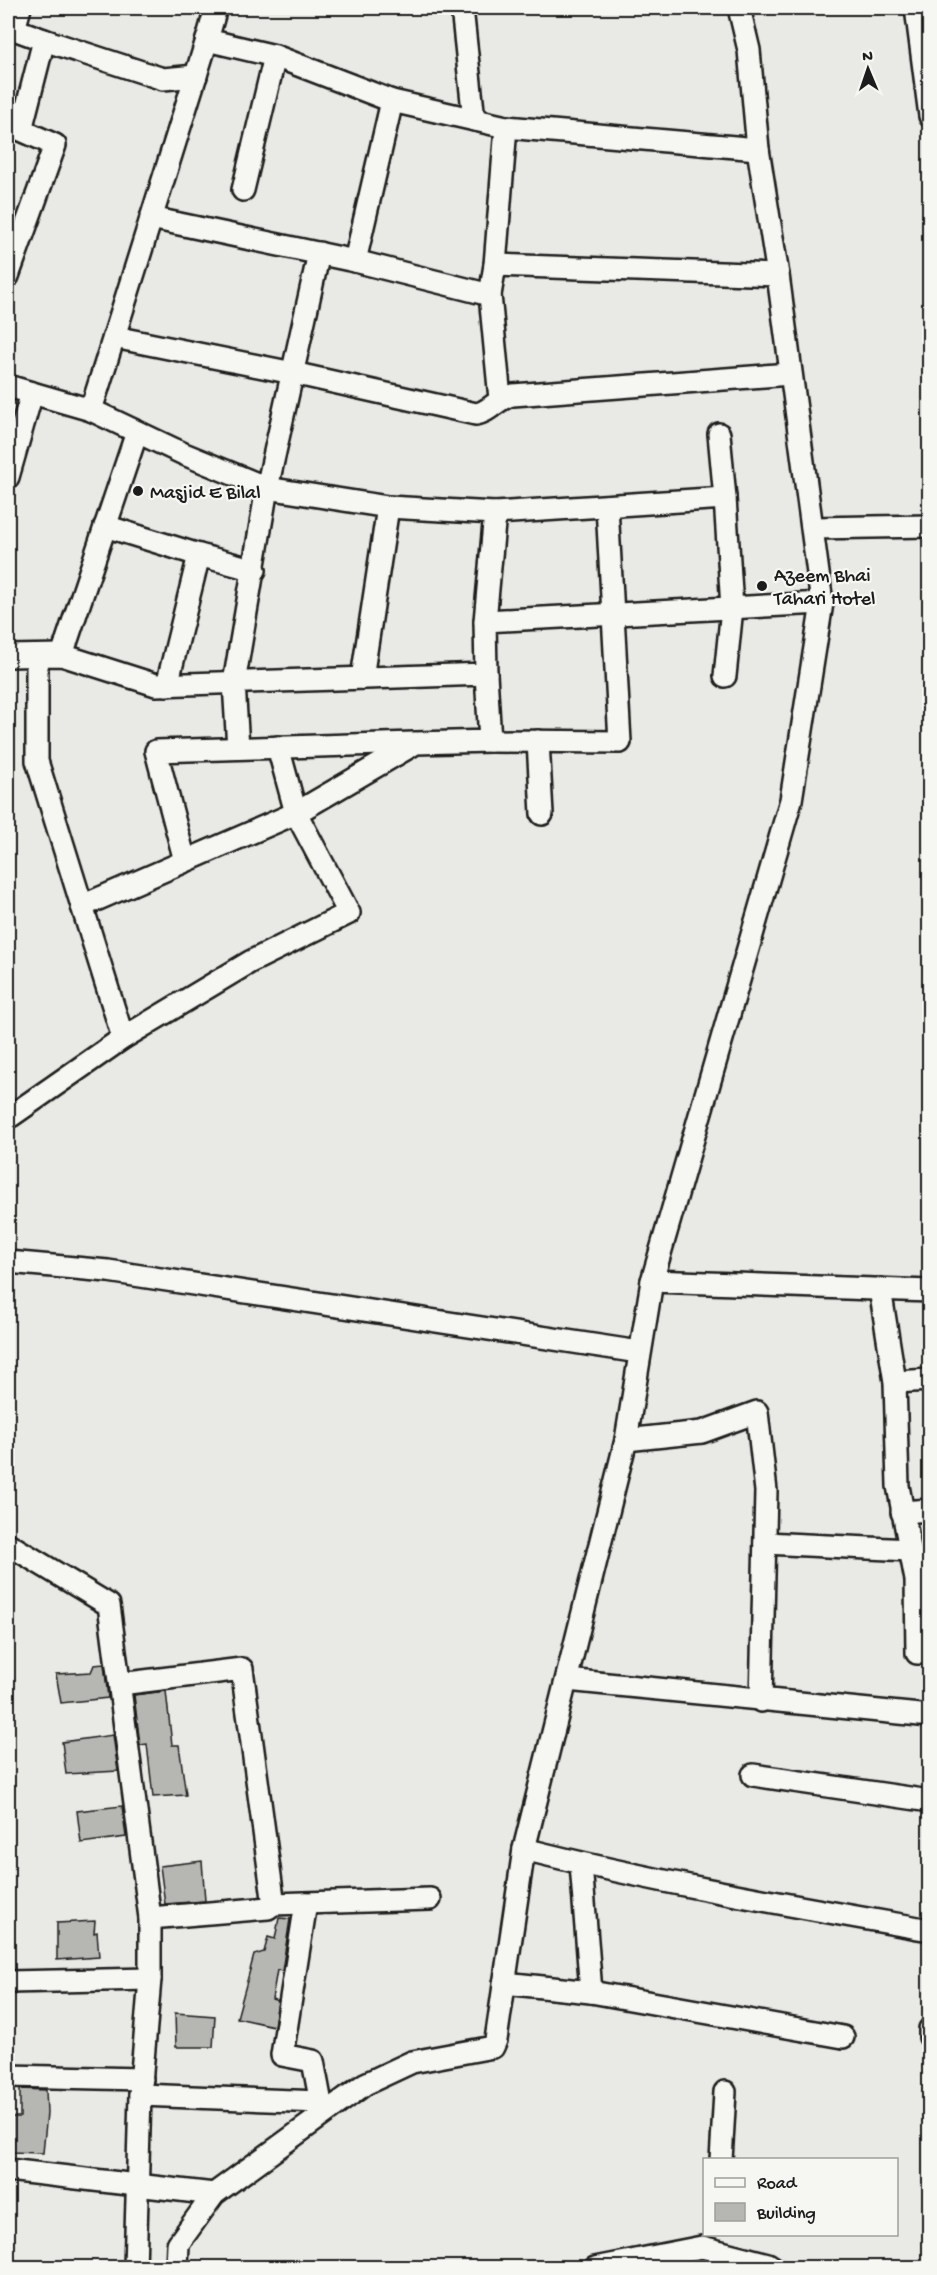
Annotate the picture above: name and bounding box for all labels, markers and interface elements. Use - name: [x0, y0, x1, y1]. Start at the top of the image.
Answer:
- north arrow: [838, 39, 898, 99]
- text: N: [862, 48, 874, 67]
- place label: Masjid E Bilal: [150, 483, 261, 506]
- marker: Masjid E Bilal: [131, 484, 145, 498]
- place label: Azeem Bhai Tahari Hotel: [773, 566, 875, 612]
- marker: Azeem Bhai Tahari Hotel: [755, 579, 769, 593]
- legend: [703, 2158, 898, 2236]
- text: Road: [757, 2174, 798, 2195]
- text: Building: [756, 2204, 816, 2225]

